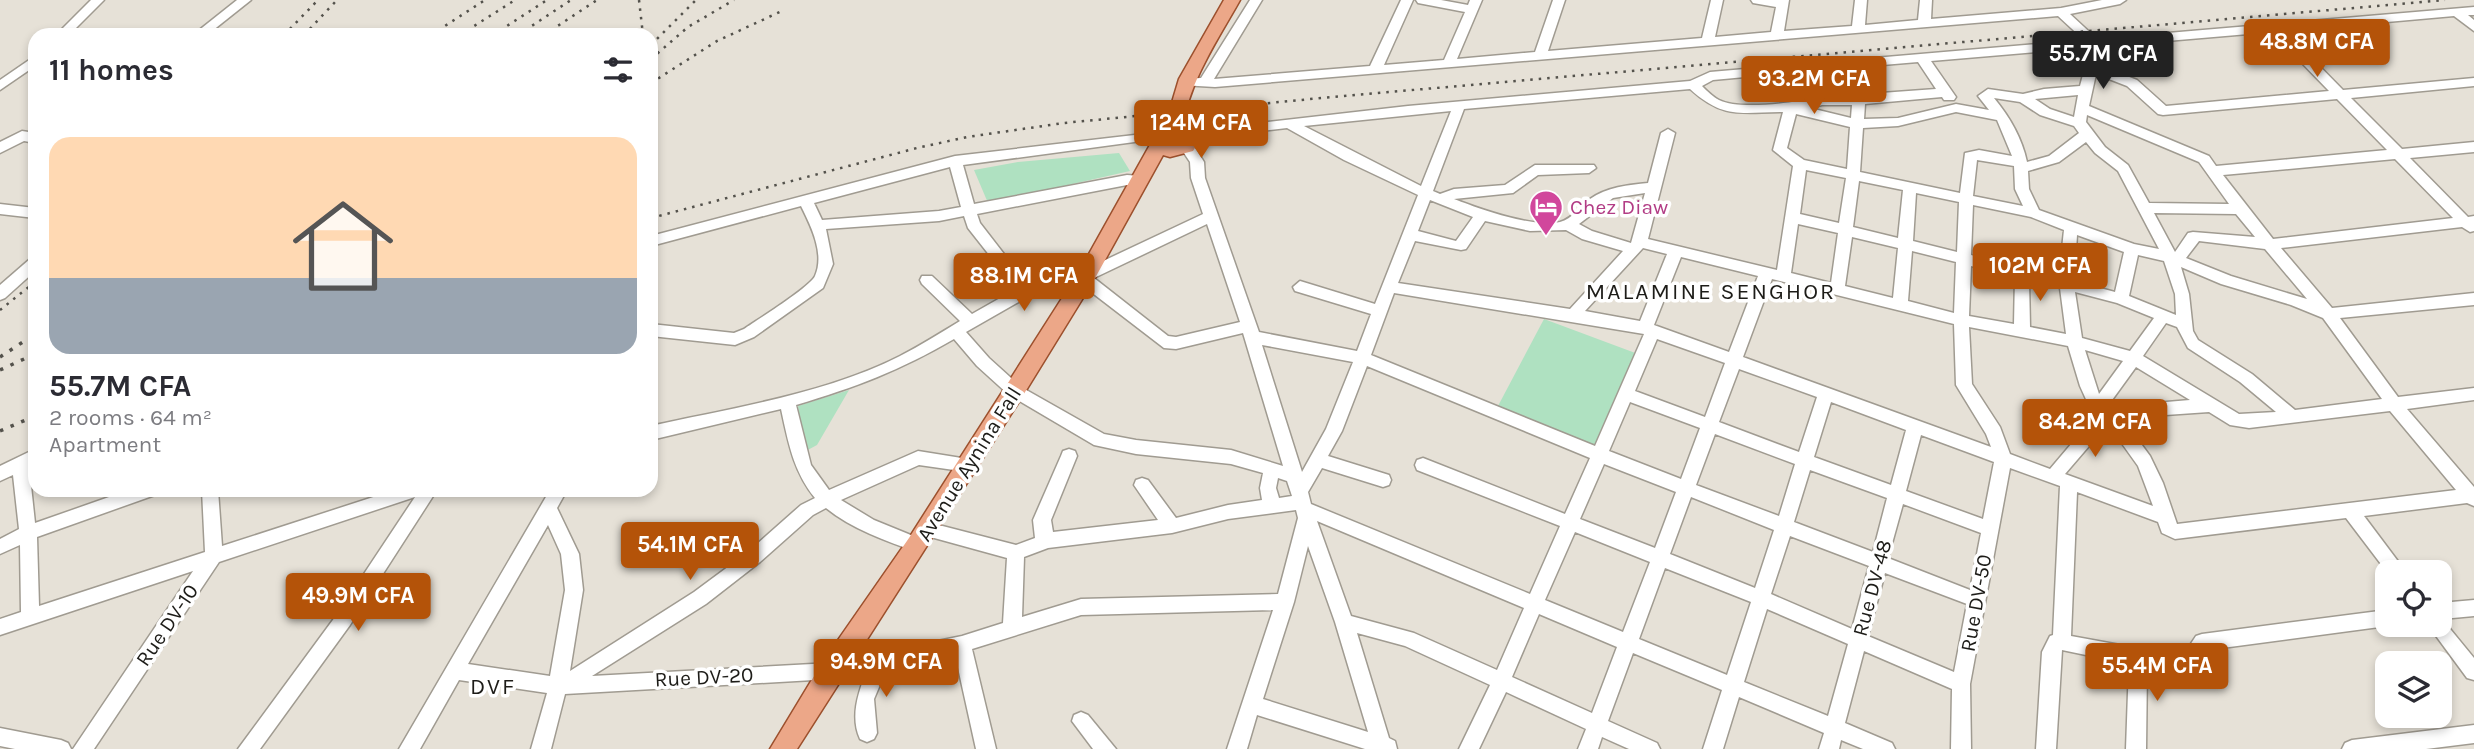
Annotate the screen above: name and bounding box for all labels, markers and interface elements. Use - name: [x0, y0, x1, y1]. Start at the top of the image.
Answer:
- pin: 48.8M CFA: [2237, 20, 2397, 79]
- text: 48.8M CFA: [2260, 28, 2374, 55]
- pin: 55.7M CFA: [2023, 32, 2183, 91]
- text: 55.7M CFA: [2048, 40, 2158, 67]
- icon: filters: [599, 51, 637, 89]
- text: 11 homes: [49, 52, 174, 88]
- pin: 93.2M CFA: [1734, 57, 1894, 116]
- text: 93.2M CFA: [1757, 65, 1871, 92]
- pin: 124M CFA: [1129, 100, 1273, 160]
- text: 124M CFA: [1150, 109, 1252, 136]
- icon: home: [280, 183, 406, 309]
- hotel icon: Chez Diaw: [1527, 188, 1565, 237]
- place label: Chez Diaw: [1570, 195, 1668, 219]
- pin: 102M CFA: [1968, 244, 2112, 303]
- text: 102M CFA: [1989, 252, 2091, 279]
- pin: 88.1M CFA: [944, 254, 1104, 313]
- text: 88.1M CFA: [970, 262, 1078, 289]
- district label: MALAMINE SENGHOR: [1586, 278, 1836, 305]
- text: 55.7M CFA: [49, 368, 191, 404]
- street label: Avenue Aynina Fall: [912, 382, 1026, 546]
- pin: 84.2M CFA: [2015, 400, 2175, 459]
- text: 2 rooms · 64 m²: [49, 404, 212, 431]
- text: 84.2M CFA: [2038, 408, 2152, 435]
- text: Apartment: [49, 431, 161, 458]
- pin: 54.1M CFA: [610, 522, 770, 582]
- text: 54.1M CFA: [637, 531, 743, 558]
- street label: Rue DV-48: [1848, 537, 1896, 639]
- street label: Rue DV-50: [1956, 552, 1996, 654]
- map controls: [2375, 560, 2452, 728]
- button: locate: [2375, 560, 2452, 637]
- pin: 49.9M CFA: [278, 574, 438, 633]
- street label: Rue DV-10: [131, 579, 203, 671]
- text: 49.9M CFA: [302, 582, 414, 609]
- pin: 94.9M CFA: [806, 640, 966, 699]
- pin: 55.4M CFA: [2077, 644, 2237, 703]
- text: 94.9M CFA: [830, 648, 942, 675]
- button: layers: [2375, 651, 2452, 728]
- text: 55.4M CFA: [2101, 652, 2213, 679]
- street label: Rue DV-20: [654, 662, 754, 692]
- district label: DVF: [470, 673, 516, 700]

